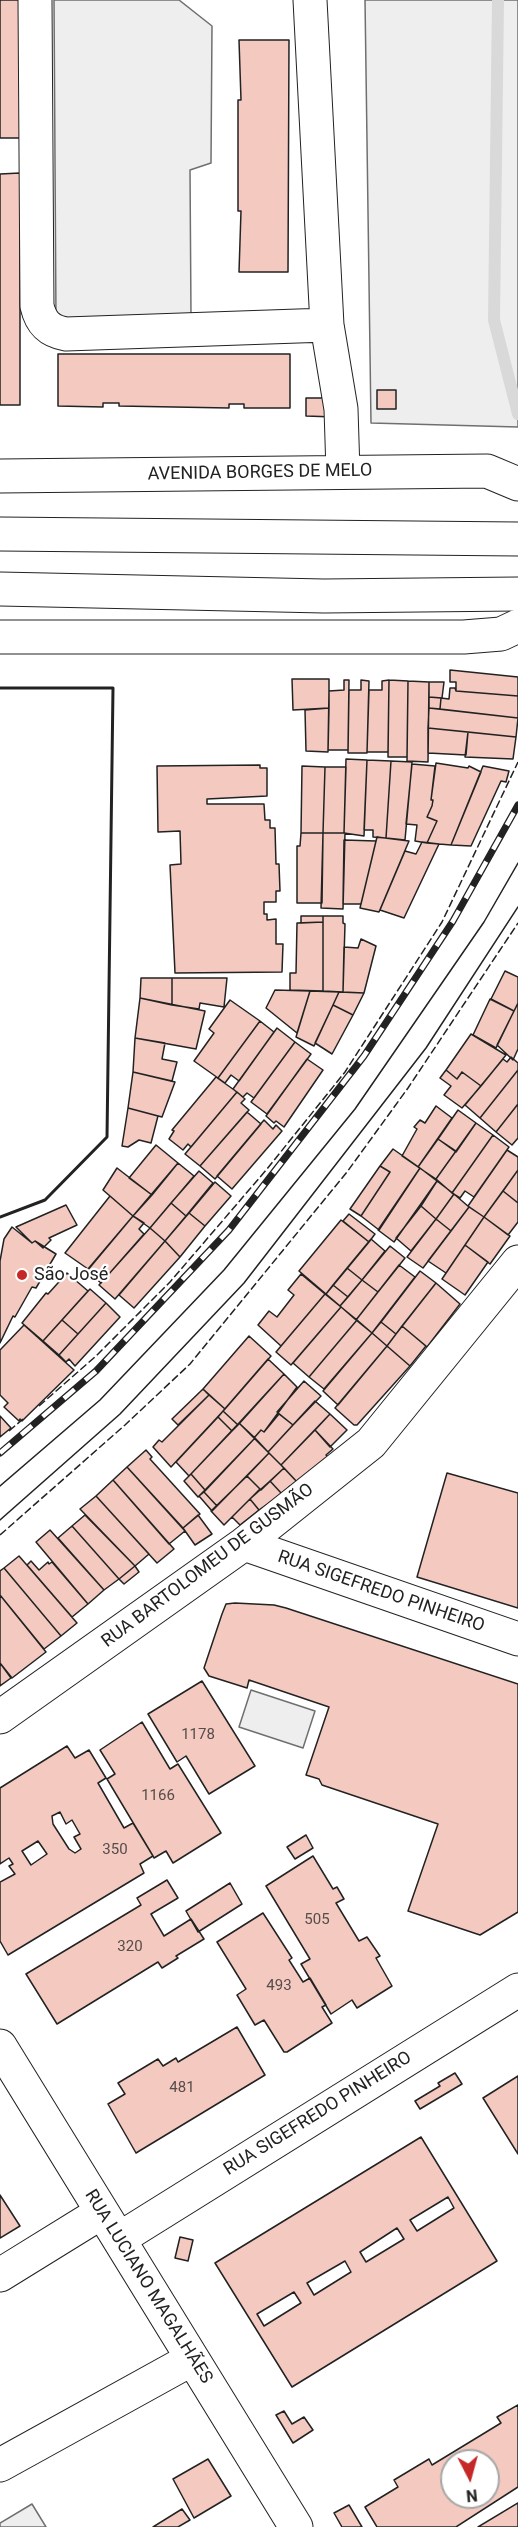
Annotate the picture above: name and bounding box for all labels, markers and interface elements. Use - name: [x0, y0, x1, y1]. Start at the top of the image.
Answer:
- street label: AVENIDA BORGES DE MELO: [148, 460, 372, 486]
- place label: São José: [34, 1264, 108, 1286]
- marker: São José: [15, 1268, 29, 1282]
- street label: RUA BARTOLOMEU DE GUSMÃO: [98, 1479, 318, 1653]
- street label: RUA SIGEFREDO PINHEIRO: [275, 1546, 487, 1638]
- house number: 1178: [181, 1726, 215, 1744]
- house number: 1166: [141, 1787, 175, 1805]
- house number: 350: [102, 1841, 128, 1859]
- house number: 505: [304, 1911, 330, 1929]
- house number: 320: [117, 1938, 143, 1956]
- house number: 493: [266, 1977, 292, 1995]
- street label: RUA SIGEFREDO PINHEIRO: [220, 2047, 416, 2181]
- house number: 481: [169, 2079, 195, 2097]
- street label: RUA LUCIANO MAGALHÃES: [79, 2186, 217, 2388]
- north arrow: [440, 2449, 500, 2509]
- text: N: [465, 2485, 478, 2505]

